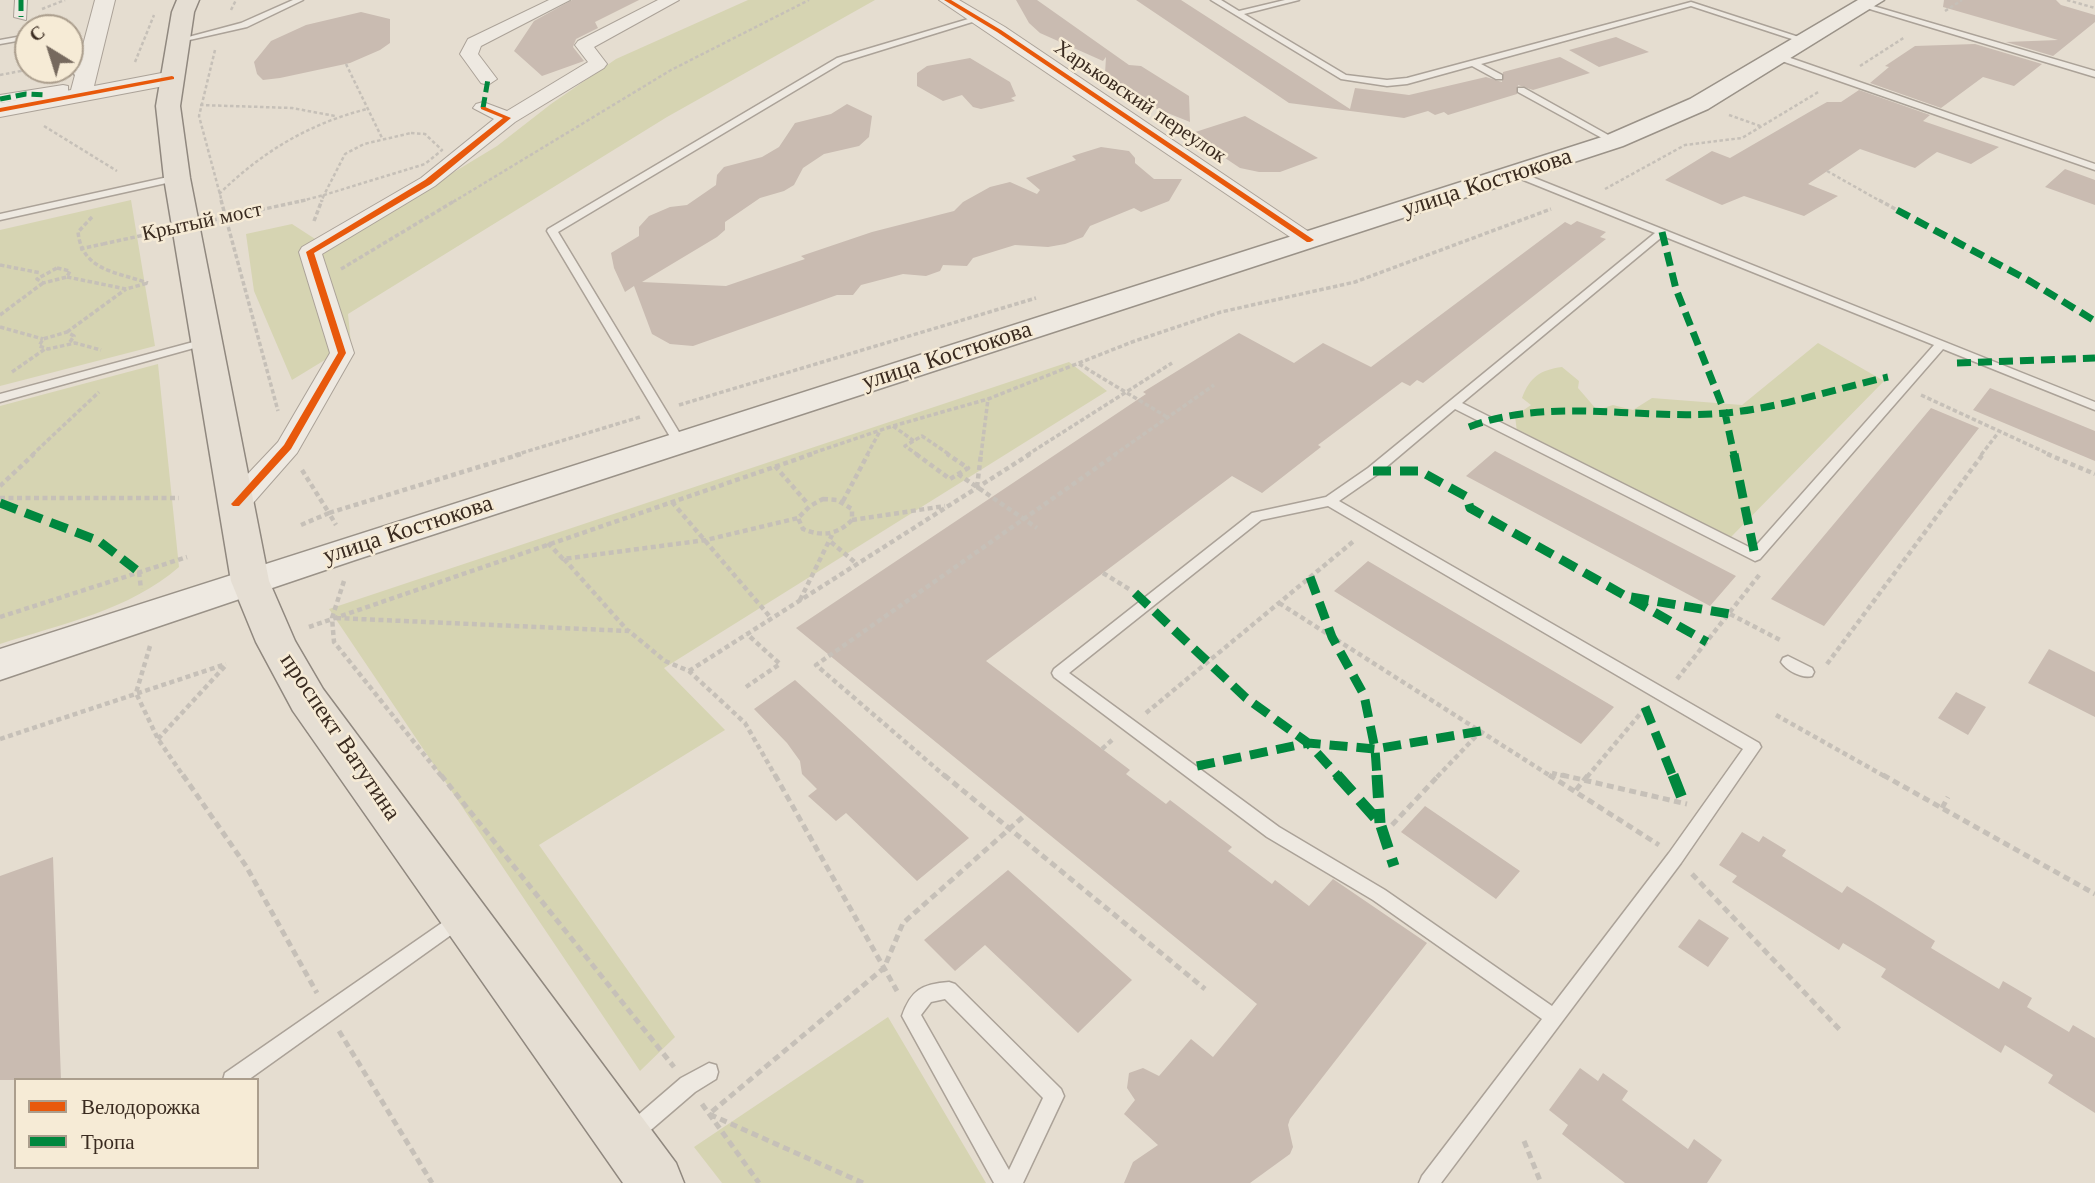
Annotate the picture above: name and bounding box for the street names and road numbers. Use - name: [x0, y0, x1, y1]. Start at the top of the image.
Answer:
- street label: Харьковский переулок: [1049, 35, 1231, 169]
- street label: улица Костюкова: [1399, 142, 1575, 224]
- street label: Крытый мост: [140, 197, 264, 247]
- street label: улица Костюкова: [859, 315, 1035, 397]
- street label: улица Костюкова: [320, 489, 496, 571]
- street label: проспект Ватутина: [273, 648, 407, 826]

